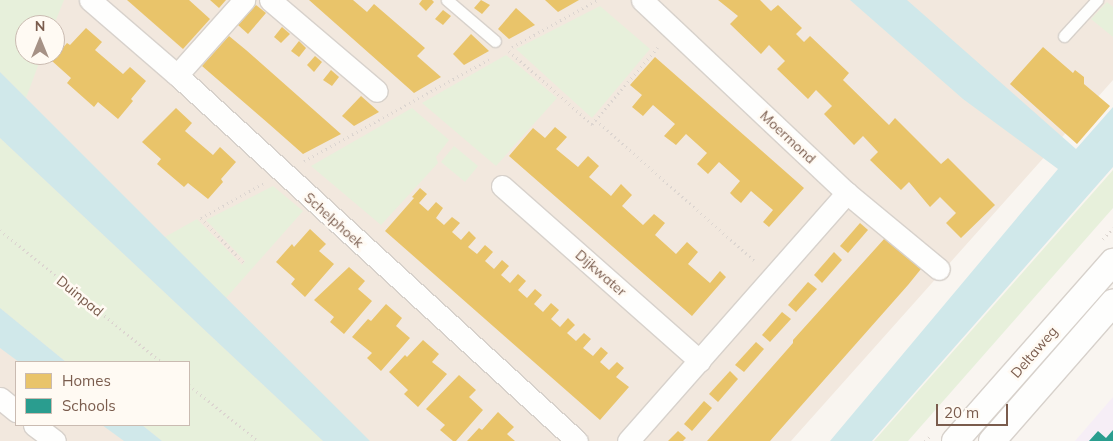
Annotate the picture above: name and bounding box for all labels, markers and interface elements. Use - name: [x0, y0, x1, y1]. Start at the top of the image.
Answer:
- north arrow: [15, 15, 65, 65]
- text: N: [35, 17, 45, 35]
- street label: Moermond: [757, 107, 819, 167]
- street label: Schelphoek: [301, 189, 367, 251]
- street label: Dijkwater: [572, 246, 630, 300]
- street label: Duinpad: [53, 272, 107, 320]
- street label: Deltaweg: [1007, 323, 1061, 381]
- legend: [15, 361, 190, 426]
- text: Homes: [62, 371, 111, 390]
- scale bar: [938, 394, 1010, 426]
- text: Schools: [62, 396, 116, 415]
- text: 20 m: [944, 403, 979, 422]

